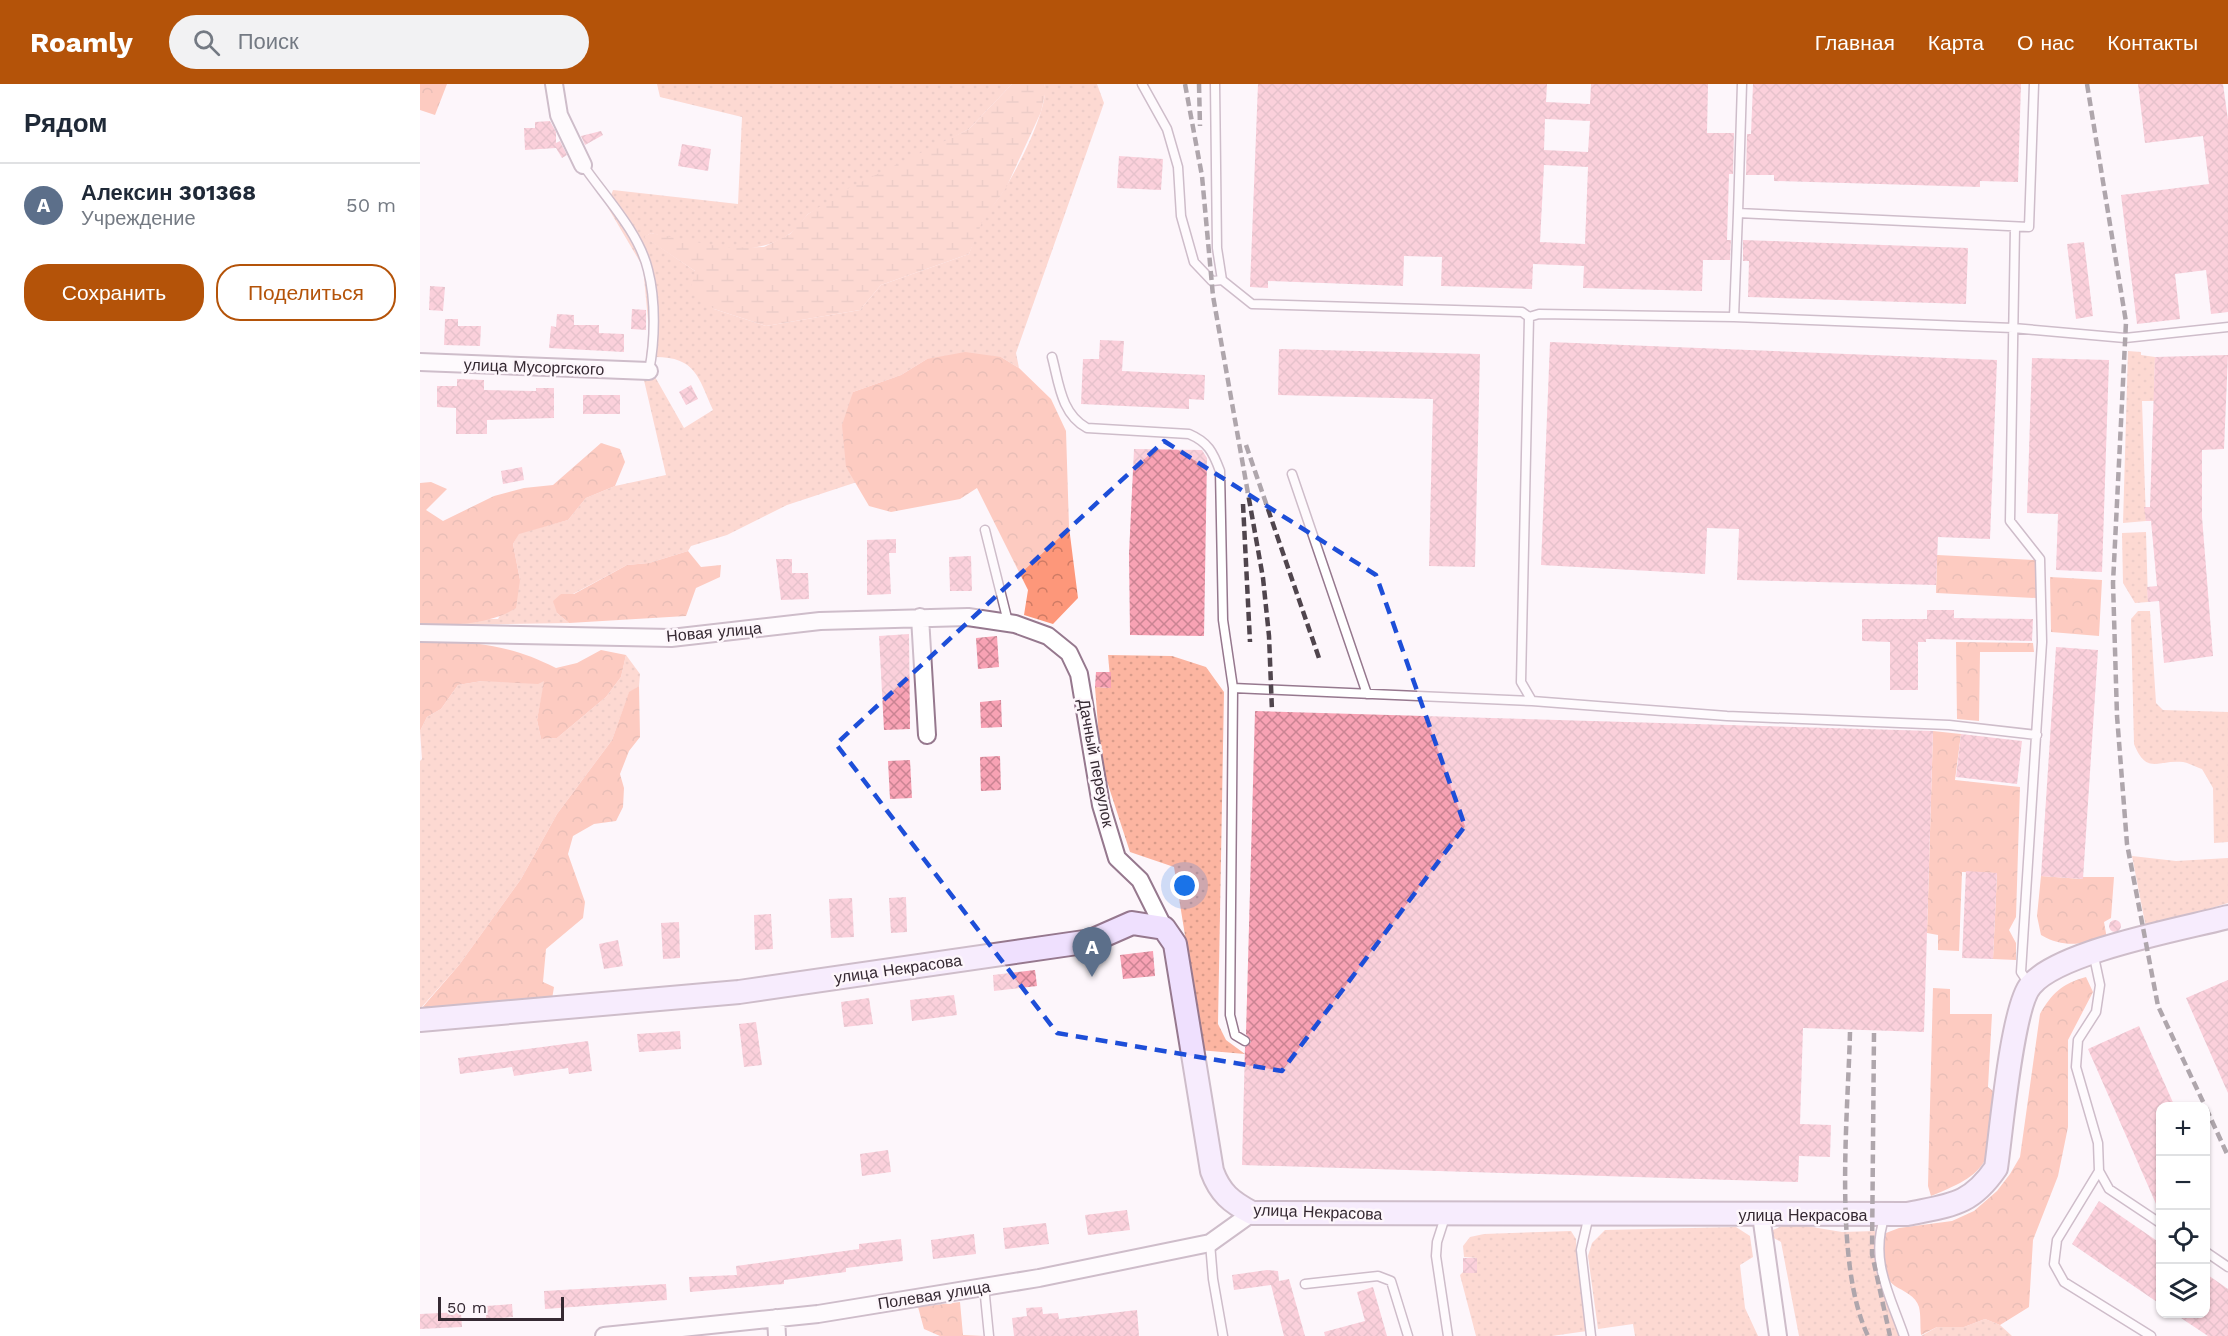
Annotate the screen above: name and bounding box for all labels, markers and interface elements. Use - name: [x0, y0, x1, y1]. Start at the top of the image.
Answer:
- search box: [169, 15, 589, 69]
- text: Roamly: [30, 26, 133, 59]
- icon: search: [190, 26, 223, 59]
- text: Поиск: [238, 29, 299, 54]
- text: Главная: [1815, 30, 1895, 55]
- text: Карта: [1928, 30, 1984, 55]
- text: О нас: [2017, 30, 2074, 55]
- text: Контакты: [2107, 30, 2198, 55]
- text: Рядом: [24, 108, 107, 138]
- text: Алексин 301368: [81, 180, 256, 205]
- text: A: [37, 193, 50, 217]
- text: 50 m: [346, 193, 396, 217]
- text: Учреждение: [81, 206, 196, 230]
- button: Сохранить: [24, 264, 204, 321]
- button: Поделиться: [216, 264, 396, 321]
- street label: улица Мусоргского: [463, 355, 605, 379]
- street label: Новая улица: [665, 618, 763, 646]
- street label: Дачный переулок: [1074, 697, 1118, 830]
- your location: [1170, 871, 1199, 900]
- pin: A: [1072, 928, 1112, 977]
- street label: улица Некрасова: [833, 951, 963, 987]
- map controls: [2156, 1102, 2210, 1318]
- button: +: [2156, 1102, 2210, 1156]
- button: −: [2156, 1156, 2210, 1210]
- street label: улица Некрасова: [1253, 1200, 1383, 1224]
- street label: улица Некрасова: [1739, 1206, 1868, 1225]
- button: locate: [2156, 1210, 2210, 1264]
- button: layers: [2156, 1264, 2210, 1318]
- street label: Полевая улица: [876, 1277, 992, 1313]
- scale bar: [438, 1294, 564, 1322]
- text: 50 m: [447, 1298, 487, 1317]

